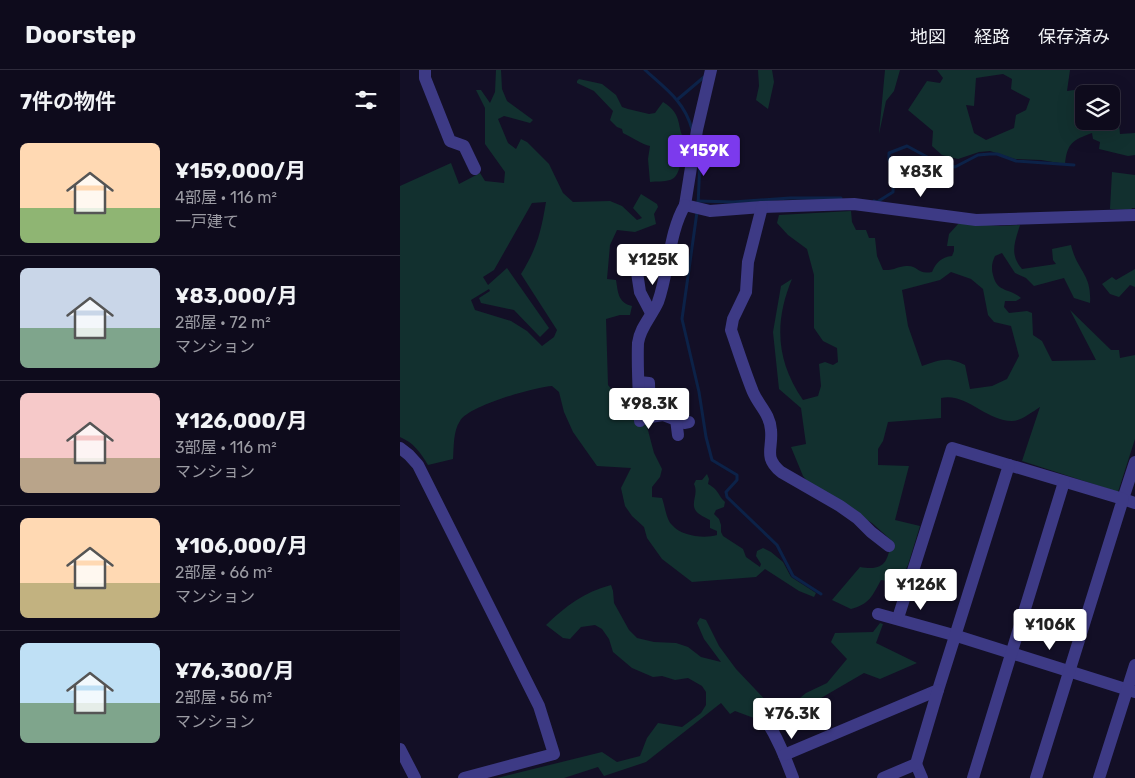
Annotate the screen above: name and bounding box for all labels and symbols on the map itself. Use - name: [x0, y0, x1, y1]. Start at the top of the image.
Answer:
- pin: ¥159K: [669, 134, 739, 177]
- pin: ¥83K: [891, 156, 951, 198]
- pin: ¥125K: [618, 244, 688, 286]
- pin: ¥98.3K: [608, 388, 690, 430]
- pin: ¥126K: [886, 568, 956, 611]
- pin: ¥106K: [1015, 608, 1085, 651]
- pin: ¥76.3K: [751, 698, 833, 740]

